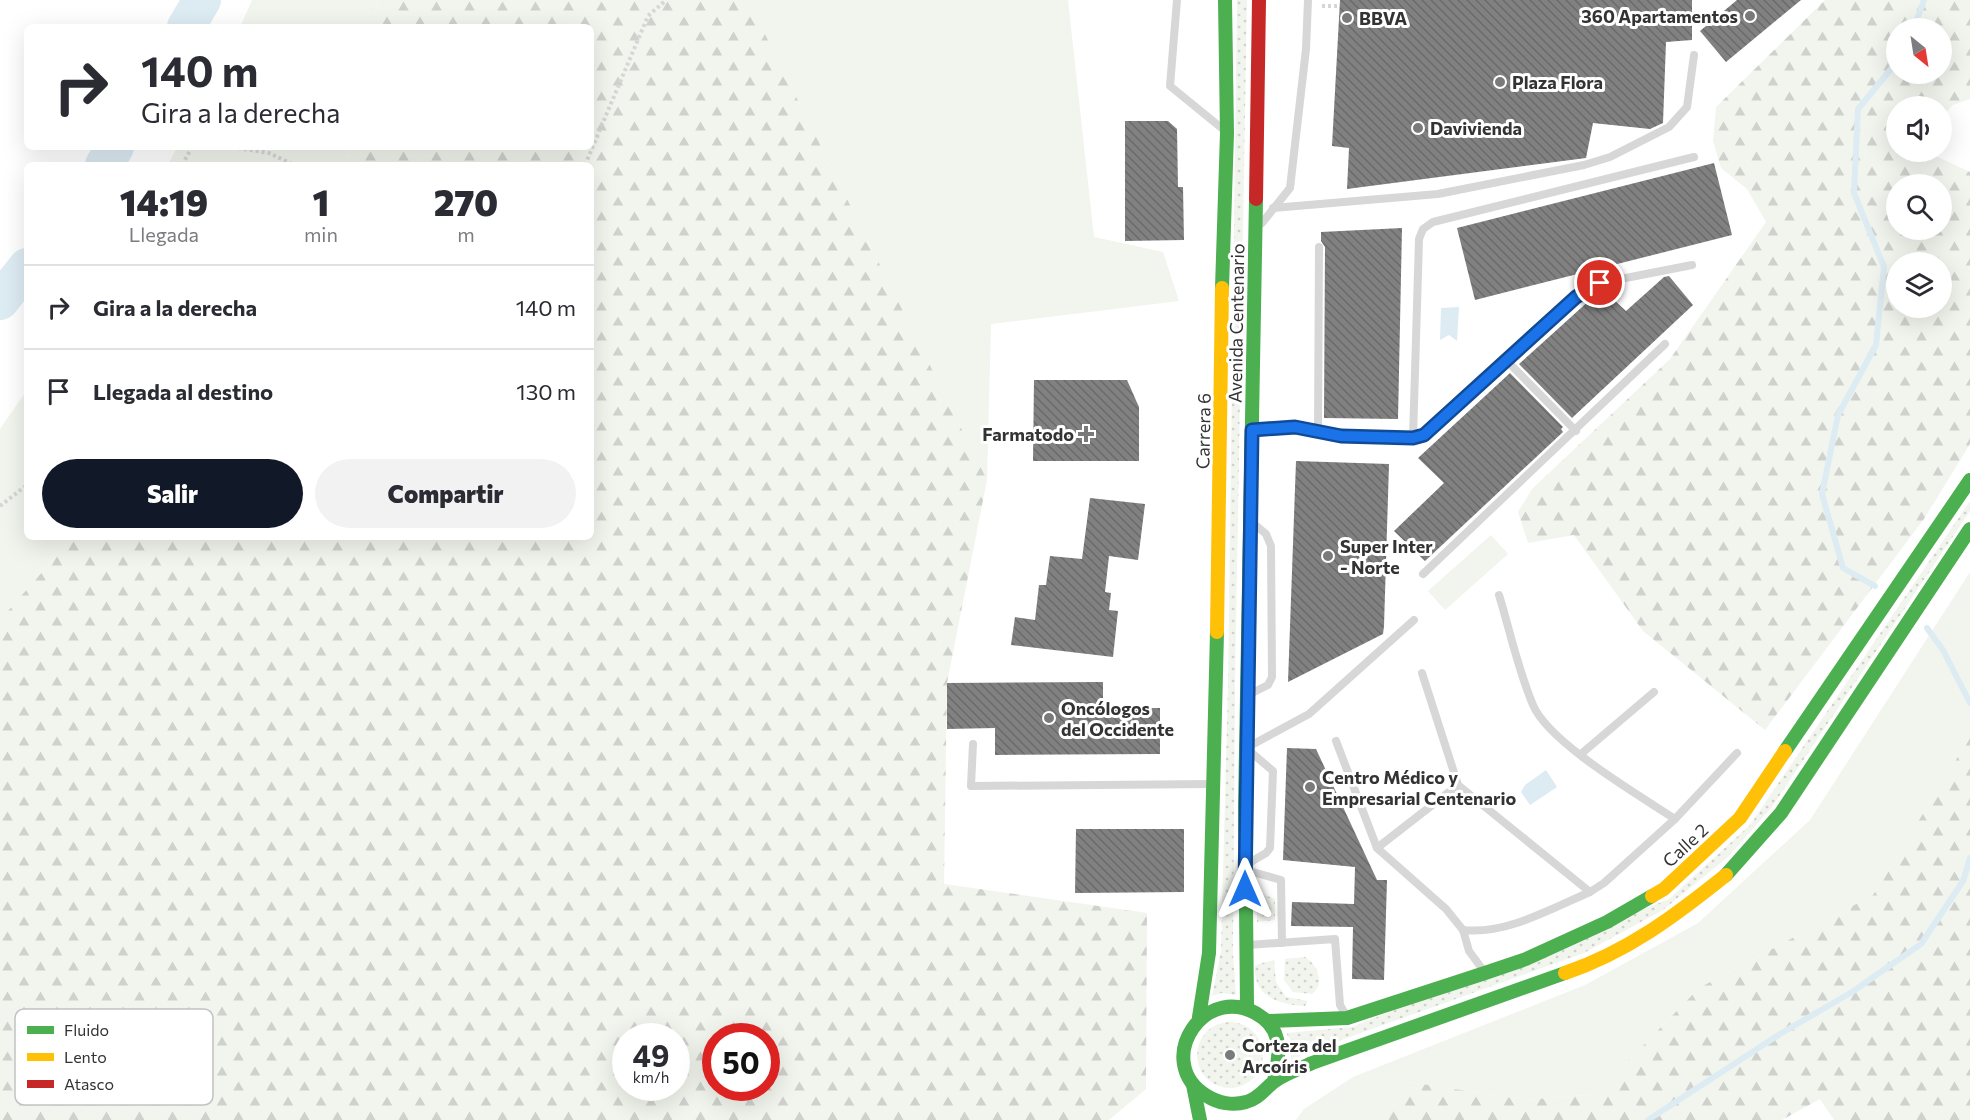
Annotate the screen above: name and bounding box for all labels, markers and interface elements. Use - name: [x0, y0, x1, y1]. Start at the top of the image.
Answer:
- place label: 360 Apartamentos: [1581, 5, 1738, 27]
- place label: BBVA: [1359, 7, 1407, 29]
- marker: 360 Apartamentos: [1743, 9, 1757, 23]
- marker: BBVA: [1340, 11, 1354, 25]
- north arrow: [1886, 18, 1952, 84]
- map controls: [1886, 18, 1952, 318]
- text: 140 m: [141, 44, 258, 96]
- icon: right: [42, 48, 120, 126]
- place label: Plaza Flora: [1512, 71, 1603, 93]
- marker: Plaza Flora: [1493, 75, 1507, 89]
- text: Gira a la derecha: [141, 96, 340, 129]
- button: sound: [1886, 96, 1952, 162]
- place label: Davivienda: [1430, 117, 1522, 139]
- marker: Davivienda: [1411, 121, 1425, 135]
- button: search: [1886, 174, 1952, 240]
- text: 14:19: [120, 179, 208, 223]
- text: 1: [313, 179, 329, 223]
- text: 270: [434, 179, 498, 223]
- text: Llegada: [129, 222, 199, 246]
- text: min: [304, 222, 338, 246]
- text: m: [457, 222, 475, 246]
- street label: Avenida Centenario: [1224, 243, 1248, 403]
- button: layers: [1886, 252, 1952, 318]
- pin: [1574, 257, 1625, 308]
- icon: arrive: [1583, 266, 1616, 299]
- icon: right: [42, 291, 75, 324]
- text: Gira a la derecha: [93, 294, 257, 321]
- text: 140 m: [516, 294, 576, 321]
- icon: arrive: [42, 375, 75, 408]
- text: Llegada al destino: [93, 378, 273, 405]
- text: 130 m: [516, 378, 576, 405]
- street label: Carrera 6: [1191, 393, 1215, 469]
- place label: Farmatodo: [982, 423, 1074, 445]
- marker: Farmatodo: [1079, 427, 1093, 441]
- button: Salir: [42, 459, 303, 528]
- button: Compartir: [315, 459, 576, 528]
- place label: Super Inter - Norte: [1340, 535, 1433, 578]
- marker: Super Inter - Norte: [1321, 549, 1335, 563]
- place label: Oncólogos del Occidente: [1061, 697, 1174, 740]
- marker: Oncólogos del Occidente: [1042, 711, 1056, 725]
- place label: Centro Médico y Empresarial Centenario: [1322, 766, 1516, 809]
- marker: Centro Médico y Empresarial Centenario: [1303, 780, 1317, 794]
- street label: Calle 2: [1658, 819, 1712, 871]
- position arrow: [1213, 857, 1277, 921]
- legend: [15, 1009, 213, 1105]
- text: Fluido: [64, 1020, 109, 1039]
- speed limit sign: 50: [702, 1023, 780, 1101]
- place label: Corteza del Arcoíris: [1242, 1034, 1337, 1077]
- text: 49: [633, 1036, 669, 1073]
- text: Lento: [64, 1047, 107, 1066]
- marker: Corteza del Arcoíris: [1223, 1048, 1237, 1062]
- text: km/h: [633, 1068, 669, 1086]
- text: Atasco: [64, 1074, 114, 1093]

